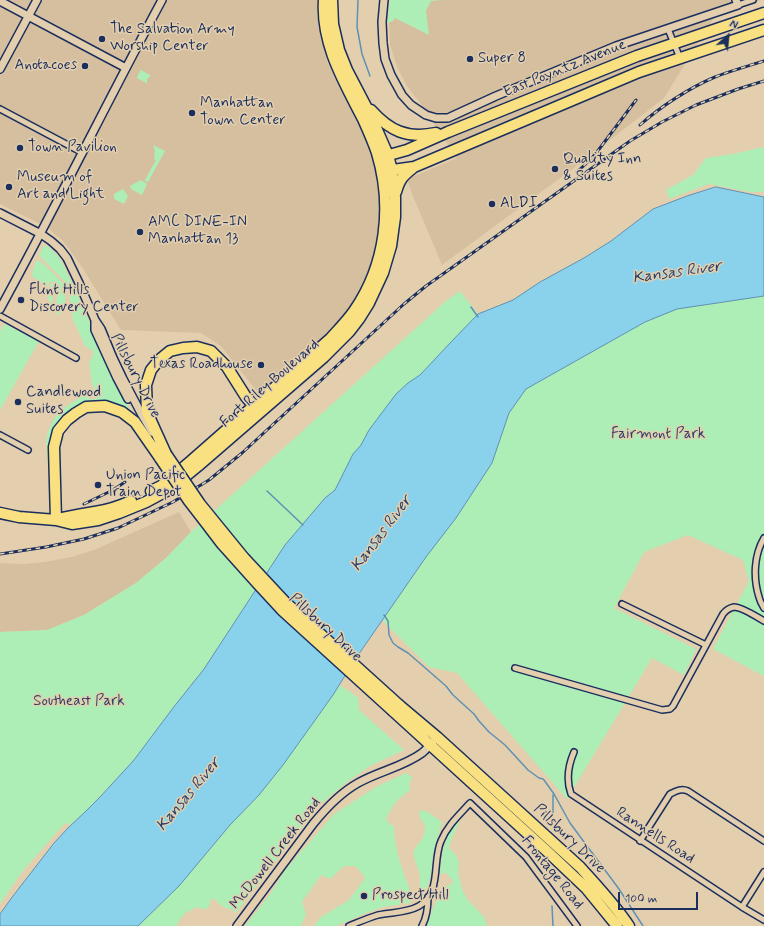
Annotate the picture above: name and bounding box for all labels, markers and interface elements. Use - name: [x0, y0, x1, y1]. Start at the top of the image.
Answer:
- north arrow: [708, 16, 748, 56]
- text: N: [727, 17, 740, 33]
- place label: The Salvation Army Worship Center: [110, 21, 235, 56]
- marker: The Salvation Army Worship Center: [97, 34, 107, 44]
- street label: East Poyntz Avenue: [501, 36, 629, 102]
- place label: Super 8: [478, 50, 526, 68]
- marker: Super 8: [465, 54, 475, 64]
- place label: Anotacoes: [15, 57, 77, 75]
- marker: Anotacoes: [80, 61, 90, 71]
- place label: Manhattan Town Center: [200, 95, 286, 130]
- marker: Manhattan Town Center: [187, 108, 197, 118]
- place label: Town Pavilion: [28, 139, 117, 157]
- marker: Town Pavilion: [15, 143, 25, 153]
- place label: Quality Inn & Suites: [563, 151, 641, 186]
- marker: Quality Inn & Suites: [550, 164, 560, 174]
- place label: Museum of Art and Light: [17, 169, 104, 204]
- marker: Museum of Art and Light: [4, 182, 14, 192]
- place label: ALDI: [500, 195, 537, 213]
- marker: ALDI: [487, 199, 497, 209]
- place label: AMC DINE-IN Manhattan 13: [148, 214, 247, 249]
- marker: AMC DINE-IN Manhattan 13: [135, 227, 145, 237]
- water label: Kansas River: [631, 257, 723, 289]
- place label: Flint Hills Discovery Center: [29, 282, 139, 317]
- marker: Flint Hills Discovery Center: [16, 295, 26, 305]
- street label: Pillsbury Drive: [106, 331, 164, 421]
- street label: Fort Riley Boulevard: [217, 336, 323, 432]
- place label: Texas Roadhouse: [150, 356, 253, 374]
- marker: Texas Roadhouse: [256, 360, 266, 370]
- place label: Candlewood Suites: [26, 384, 101, 419]
- marker: Candlewood Suites: [13, 397, 23, 407]
- park label: Fairmont Park: [611, 426, 705, 444]
- place label: Union Pacific Train Depot: [106, 467, 185, 502]
- marker: Union Pacific Train Depot: [93, 480, 103, 490]
- water label: Kansas River: [347, 493, 417, 575]
- street label: Pillsbury Drive: [285, 590, 365, 666]
- park label: Southeast Park: [33, 693, 125, 711]
- water label: Kansas River: [153, 755, 225, 835]
- street label: McDowell Creek Road: [227, 795, 325, 913]
- street label: Pillsbury Drive: [530, 800, 608, 878]
- street label: Rannells Road: [612, 804, 698, 868]
- street label: Frontage Road: [517, 833, 587, 913]
- scale bar: [620, 884, 700, 910]
- place label: Prospect Hill: [372, 887, 449, 905]
- marker: Prospect Hill: [359, 891, 369, 901]
- text: 100 m: [625, 891, 657, 907]

